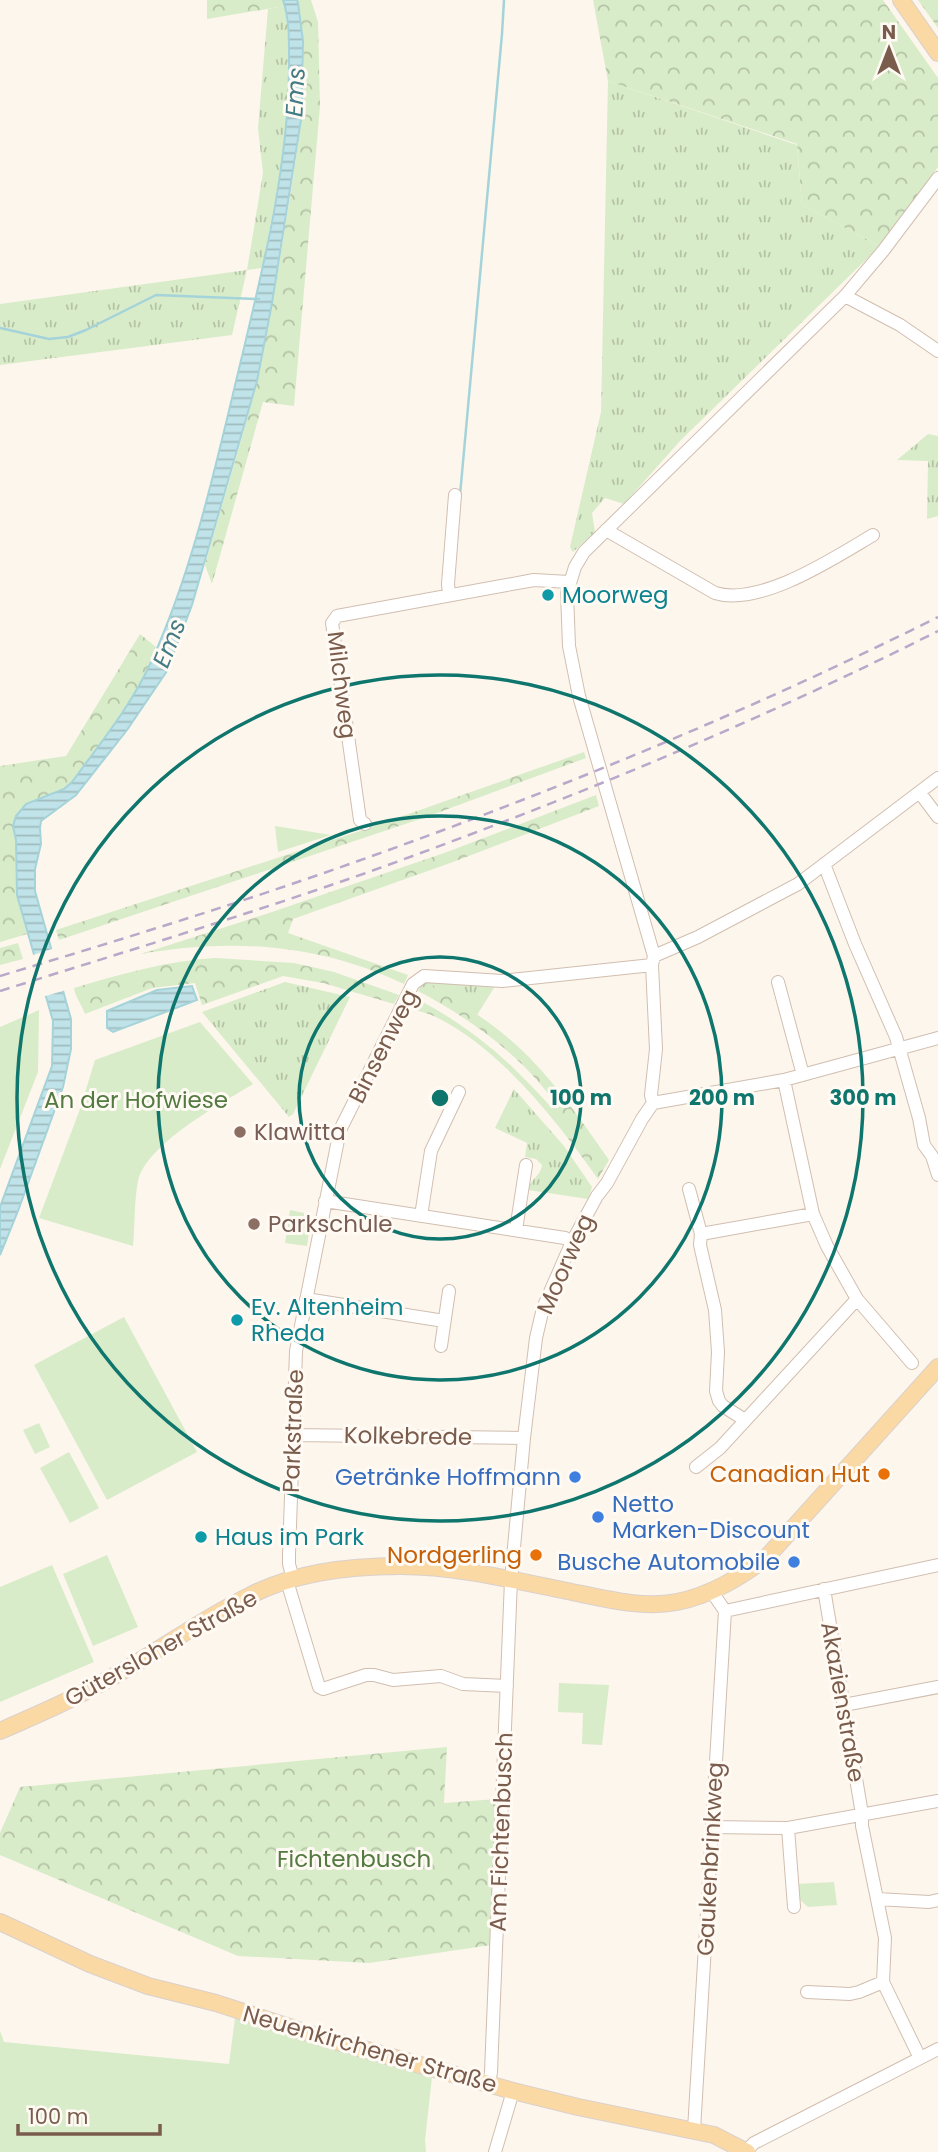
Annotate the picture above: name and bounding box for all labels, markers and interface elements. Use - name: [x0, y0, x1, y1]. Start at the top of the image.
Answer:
- north arrow: [854, 14, 924, 84]
- text: N: [882, 19, 896, 46]
- water label: Ems: [277, 66, 313, 118]
- place label: Moorweg: [562, 579, 669, 611]
- marker: Moorweg: [540, 587, 556, 603]
- water label: Ems: [144, 614, 194, 672]
- street label: Milchweg: [320, 629, 364, 741]
- street label: Binsenweg: [341, 983, 425, 1109]
- text: 100 m: [550, 1083, 612, 1112]
- text: 200 m: [689, 1083, 755, 1112]
- text: 300 m: [830, 1083, 896, 1112]
- park label: An der Hofwiese: [44, 1084, 228, 1116]
- centre of rings: [428, 1086, 452, 1110]
- place label: Klawitta: [254, 1116, 346, 1148]
- marker: Klawitta: [232, 1124, 248, 1140]
- place label: Parkschule: [268, 1208, 393, 1240]
- street label: Moorweg: [529, 1209, 601, 1319]
- marker: Parkschule: [246, 1216, 262, 1232]
- place label: Ev. Altenheim Rheda: [251, 1291, 404, 1349]
- marker: Ev. Altenheim Rheda: [229, 1312, 245, 1328]
- street label: Parkstraße: [275, 1369, 311, 1493]
- street label: Kolkebrede: [343, 1419, 473, 1453]
- place label: Canadian Hut: [710, 1458, 870, 1490]
- place label: Getränke Hoffmann: [335, 1461, 561, 1493]
- marker: Canadian Hut: [876, 1466, 892, 1482]
- marker: Getränke Hoffmann: [567, 1469, 583, 1485]
- place label: Netto Marken-Discount: [612, 1488, 810, 1546]
- marker: Netto Marken-Discount: [590, 1509, 606, 1525]
- place label: Haus im Park: [215, 1521, 364, 1553]
- marker: Haus im Park: [193, 1529, 209, 1545]
- place label: Nordgerling: [387, 1539, 522, 1571]
- place label: Busche Automobile: [557, 1546, 780, 1578]
- marker: Nordgerling: [528, 1547, 544, 1563]
- marker: Busche Automobile: [786, 1554, 802, 1570]
- street label: Gütersloher Straße: [59, 1582, 263, 1714]
- street label: Akazienstraße: [813, 1619, 873, 1785]
- street label: Am Fichtenbusch: [482, 1732, 520, 1932]
- street label: Gaukenbrinkweg: [689, 1761, 731, 1957]
- park label: Fichtenbusch: [277, 1843, 431, 1875]
- street label: Neuenkirchener Straße: [239, 1997, 501, 2101]
- scale bar: [18, 2092, 159, 2136]
- text: 100 m: [28, 2102, 88, 2131]

